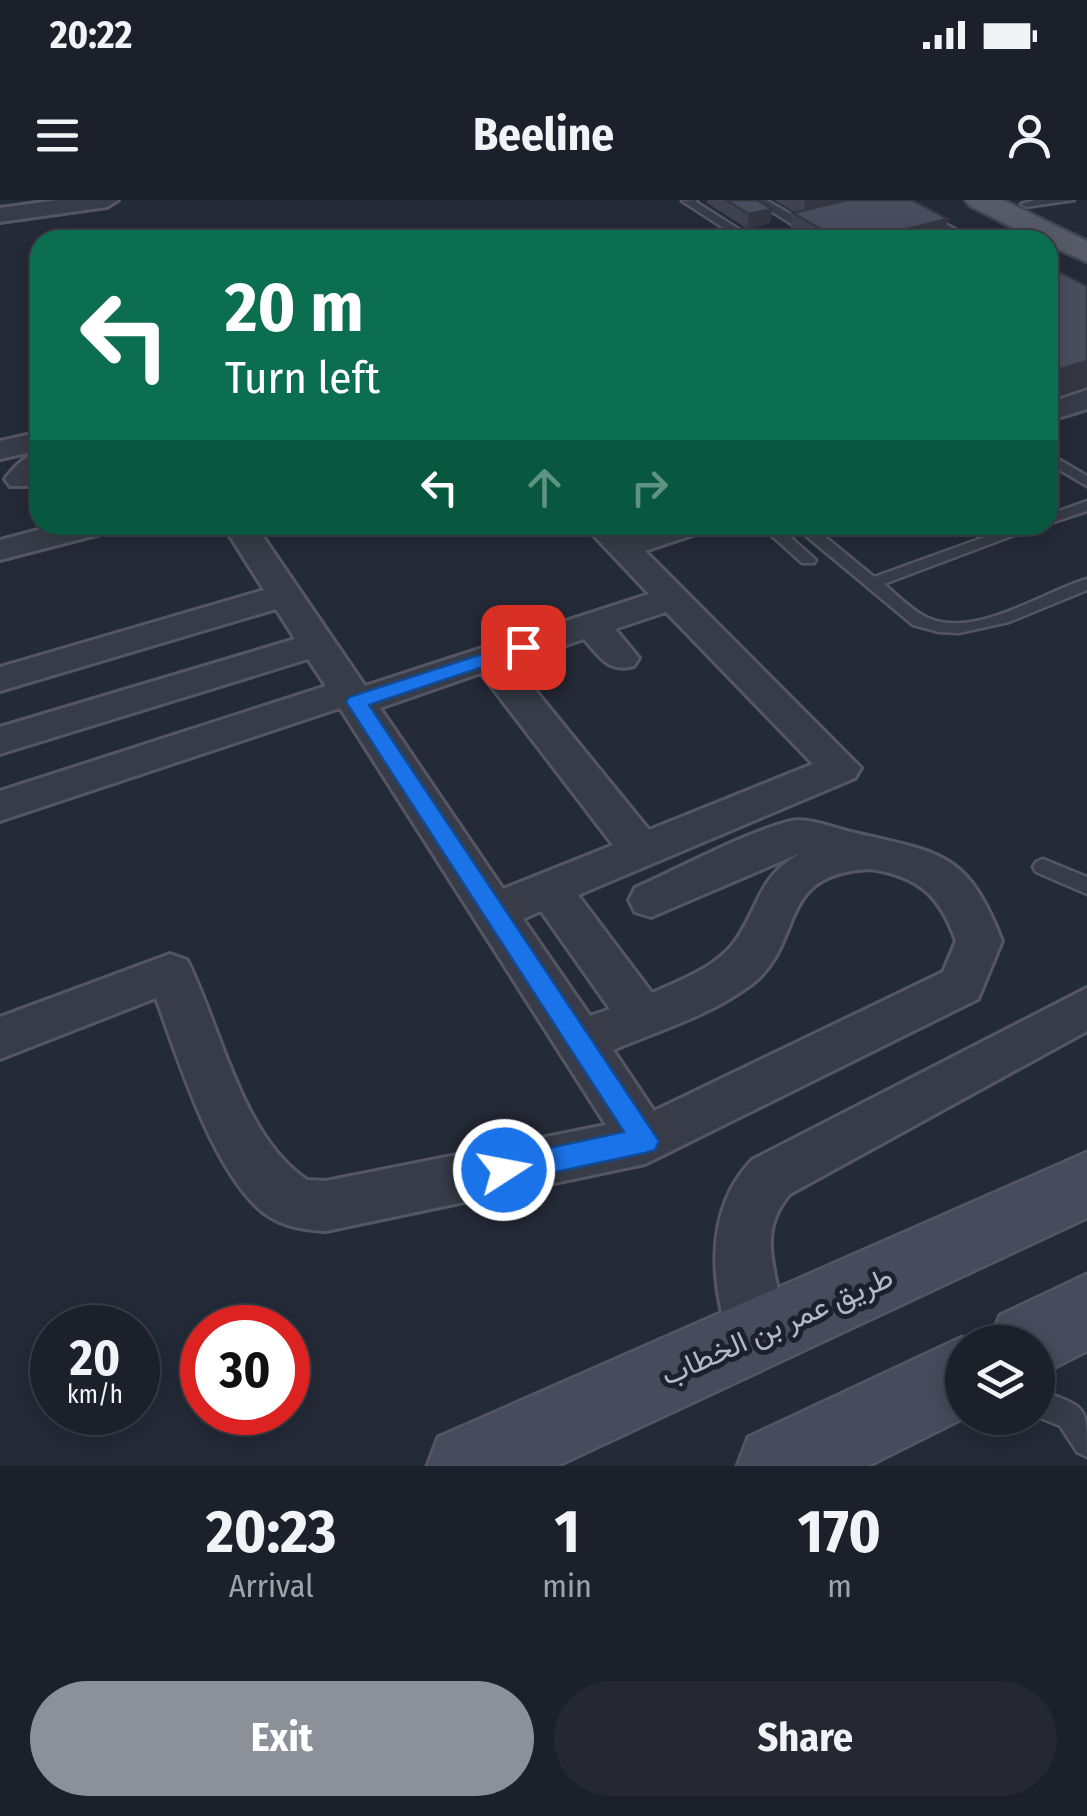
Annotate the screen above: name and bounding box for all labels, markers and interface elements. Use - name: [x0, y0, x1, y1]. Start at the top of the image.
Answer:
- text: 20:22: [50, 12, 132, 58]
- icon: menu: [30, 108, 85, 163]
- text: Beeline: [473, 108, 614, 162]
- icon: person: [1002, 108, 1057, 163]
- text: 20 m: [225, 266, 364, 350]
- icon: left: [60, 270, 190, 400]
- text: Turn left: [225, 351, 380, 405]
- icon: left: [412, 460, 467, 515]
- icon: ahead: [517, 460, 572, 515]
- icon: right: [622, 460, 677, 515]
- pin: [481, 605, 566, 690]
- icon: arrive: [496, 620, 551, 675]
- position arrow: [452, 1118, 556, 1222]
- street label: طريق عمر بن الخطاب: [655, 1259, 899, 1393]
- speed limit sign: 30: [180, 1305, 310, 1435]
- map controls: [945, 1325, 1055, 1435]
- button: layers: [945, 1325, 1055, 1435]
- text: 20: [70, 1328, 120, 1388]
- text: km/h: [67, 1380, 123, 1410]
- text: 20:23: [206, 1496, 336, 1568]
- text: 1: [554, 1496, 580, 1568]
- text: 170: [798, 1496, 881, 1568]
- text: Arrival: [229, 1567, 314, 1605]
- text: min: [542, 1567, 592, 1605]
- text: m: [827, 1567, 852, 1605]
- button: Exit: [30, 1681, 534, 1796]
- button: Share: [554, 1681, 1057, 1796]

